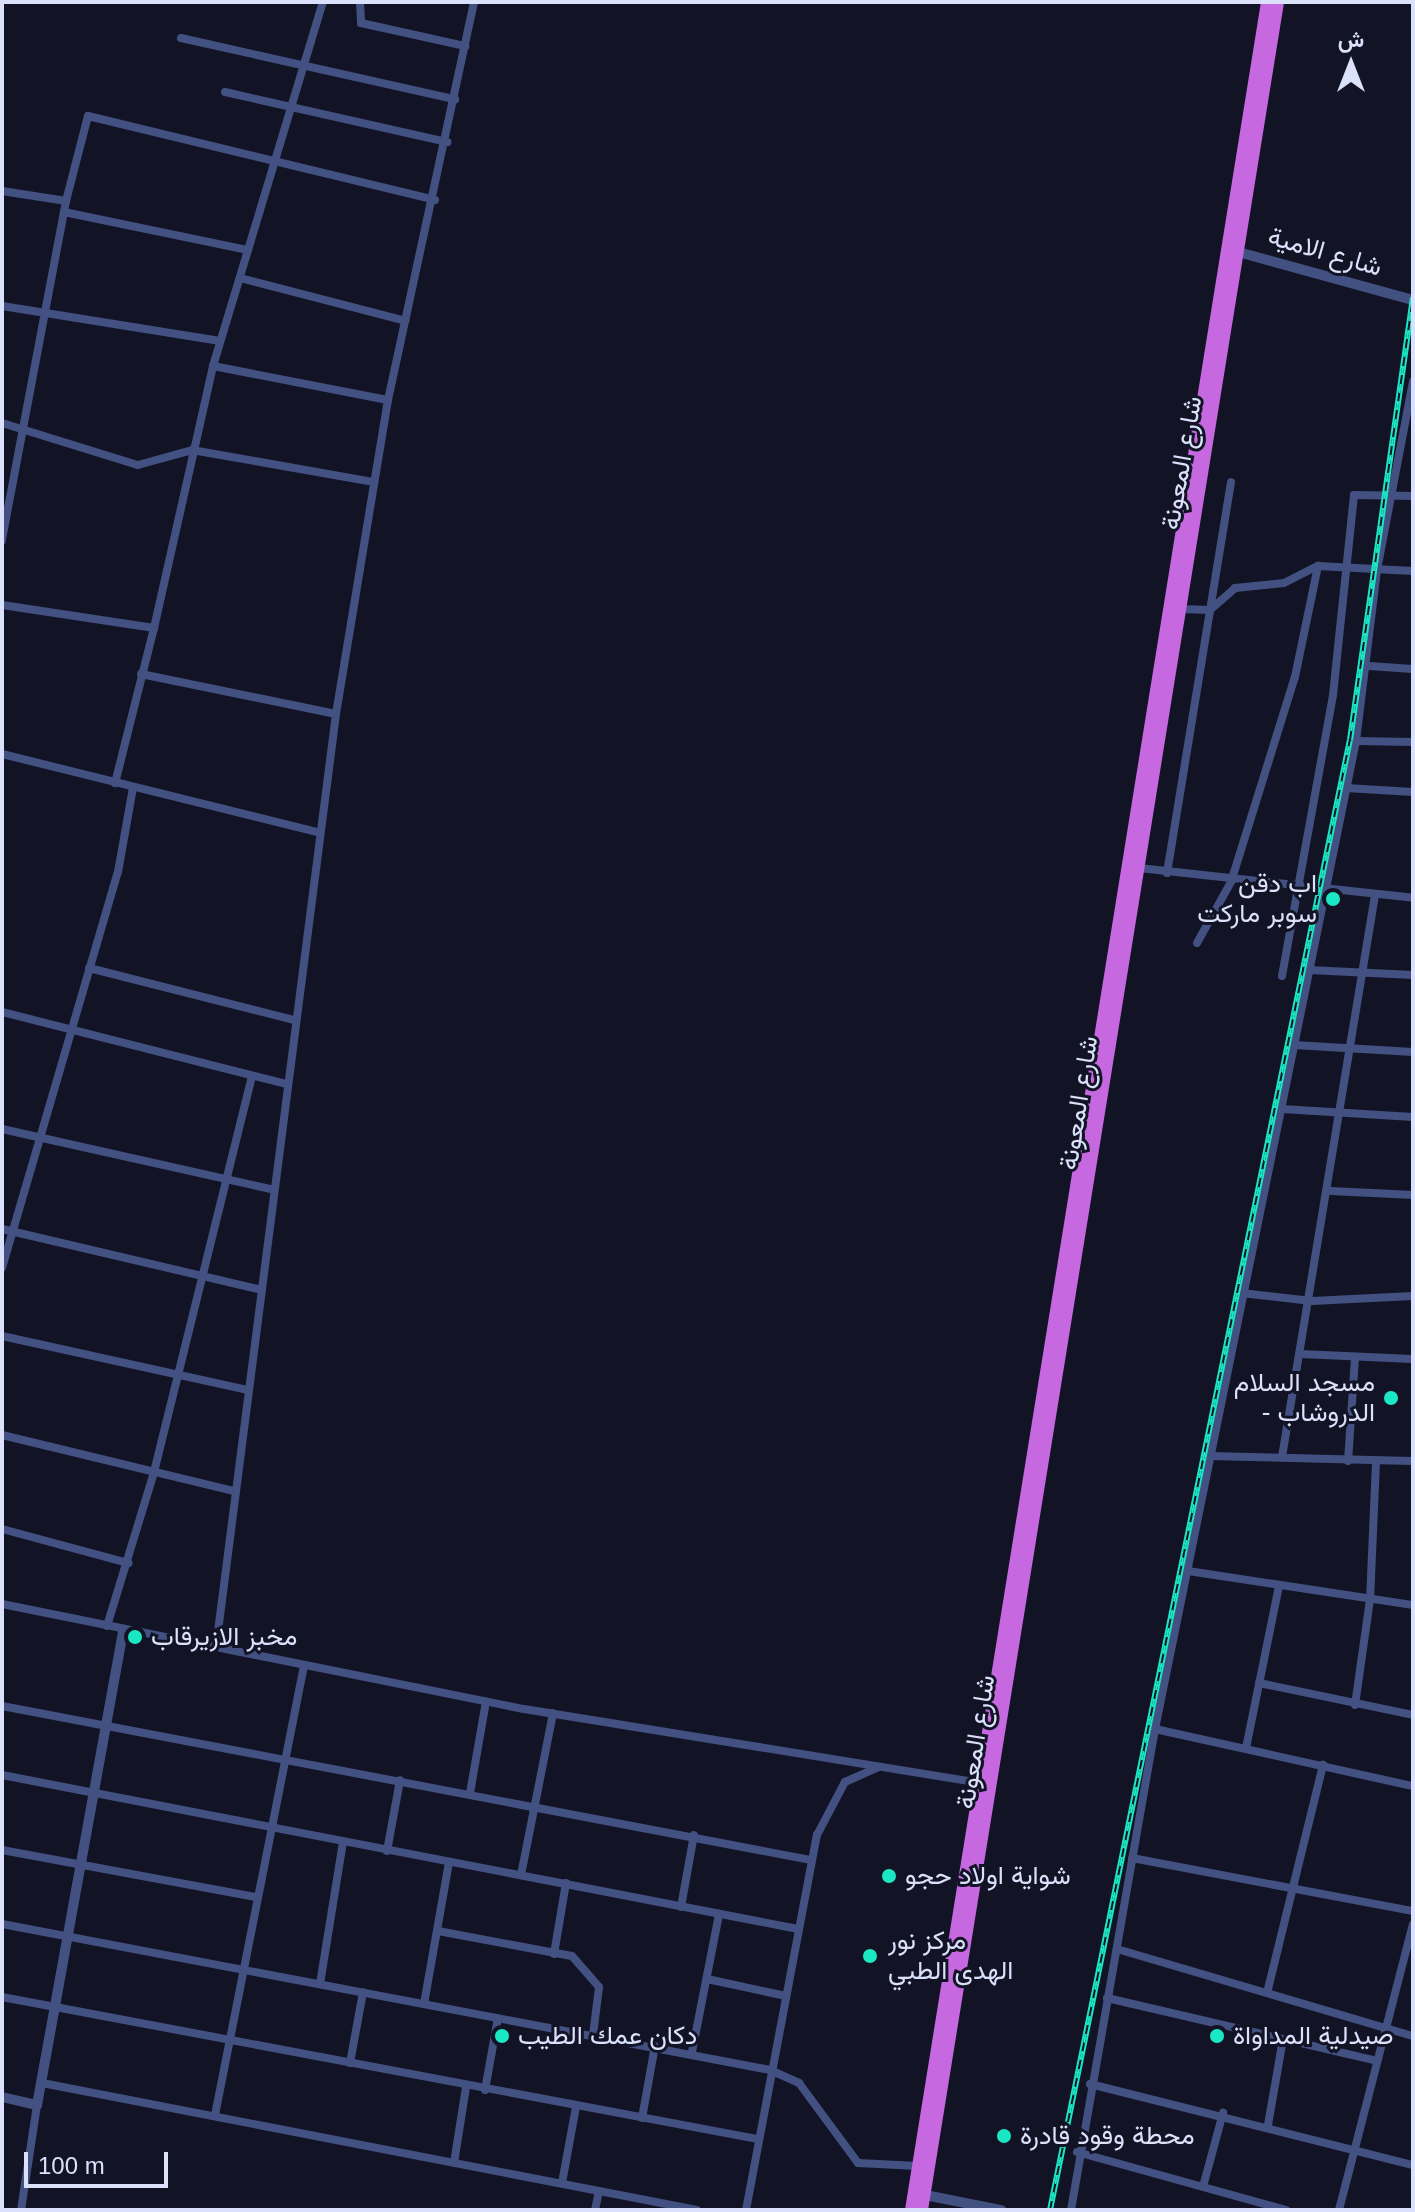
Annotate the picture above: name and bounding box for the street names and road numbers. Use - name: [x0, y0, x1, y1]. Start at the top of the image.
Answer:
- street label: شارع الامية: [1264, 221, 1386, 283]
- street label: شارع المعونة: [1155, 394, 1209, 532]
- street label: شارع المعونة: [1053, 1034, 1105, 1172]
- street label: شارع المعونة: [950, 1673, 1002, 1811]

